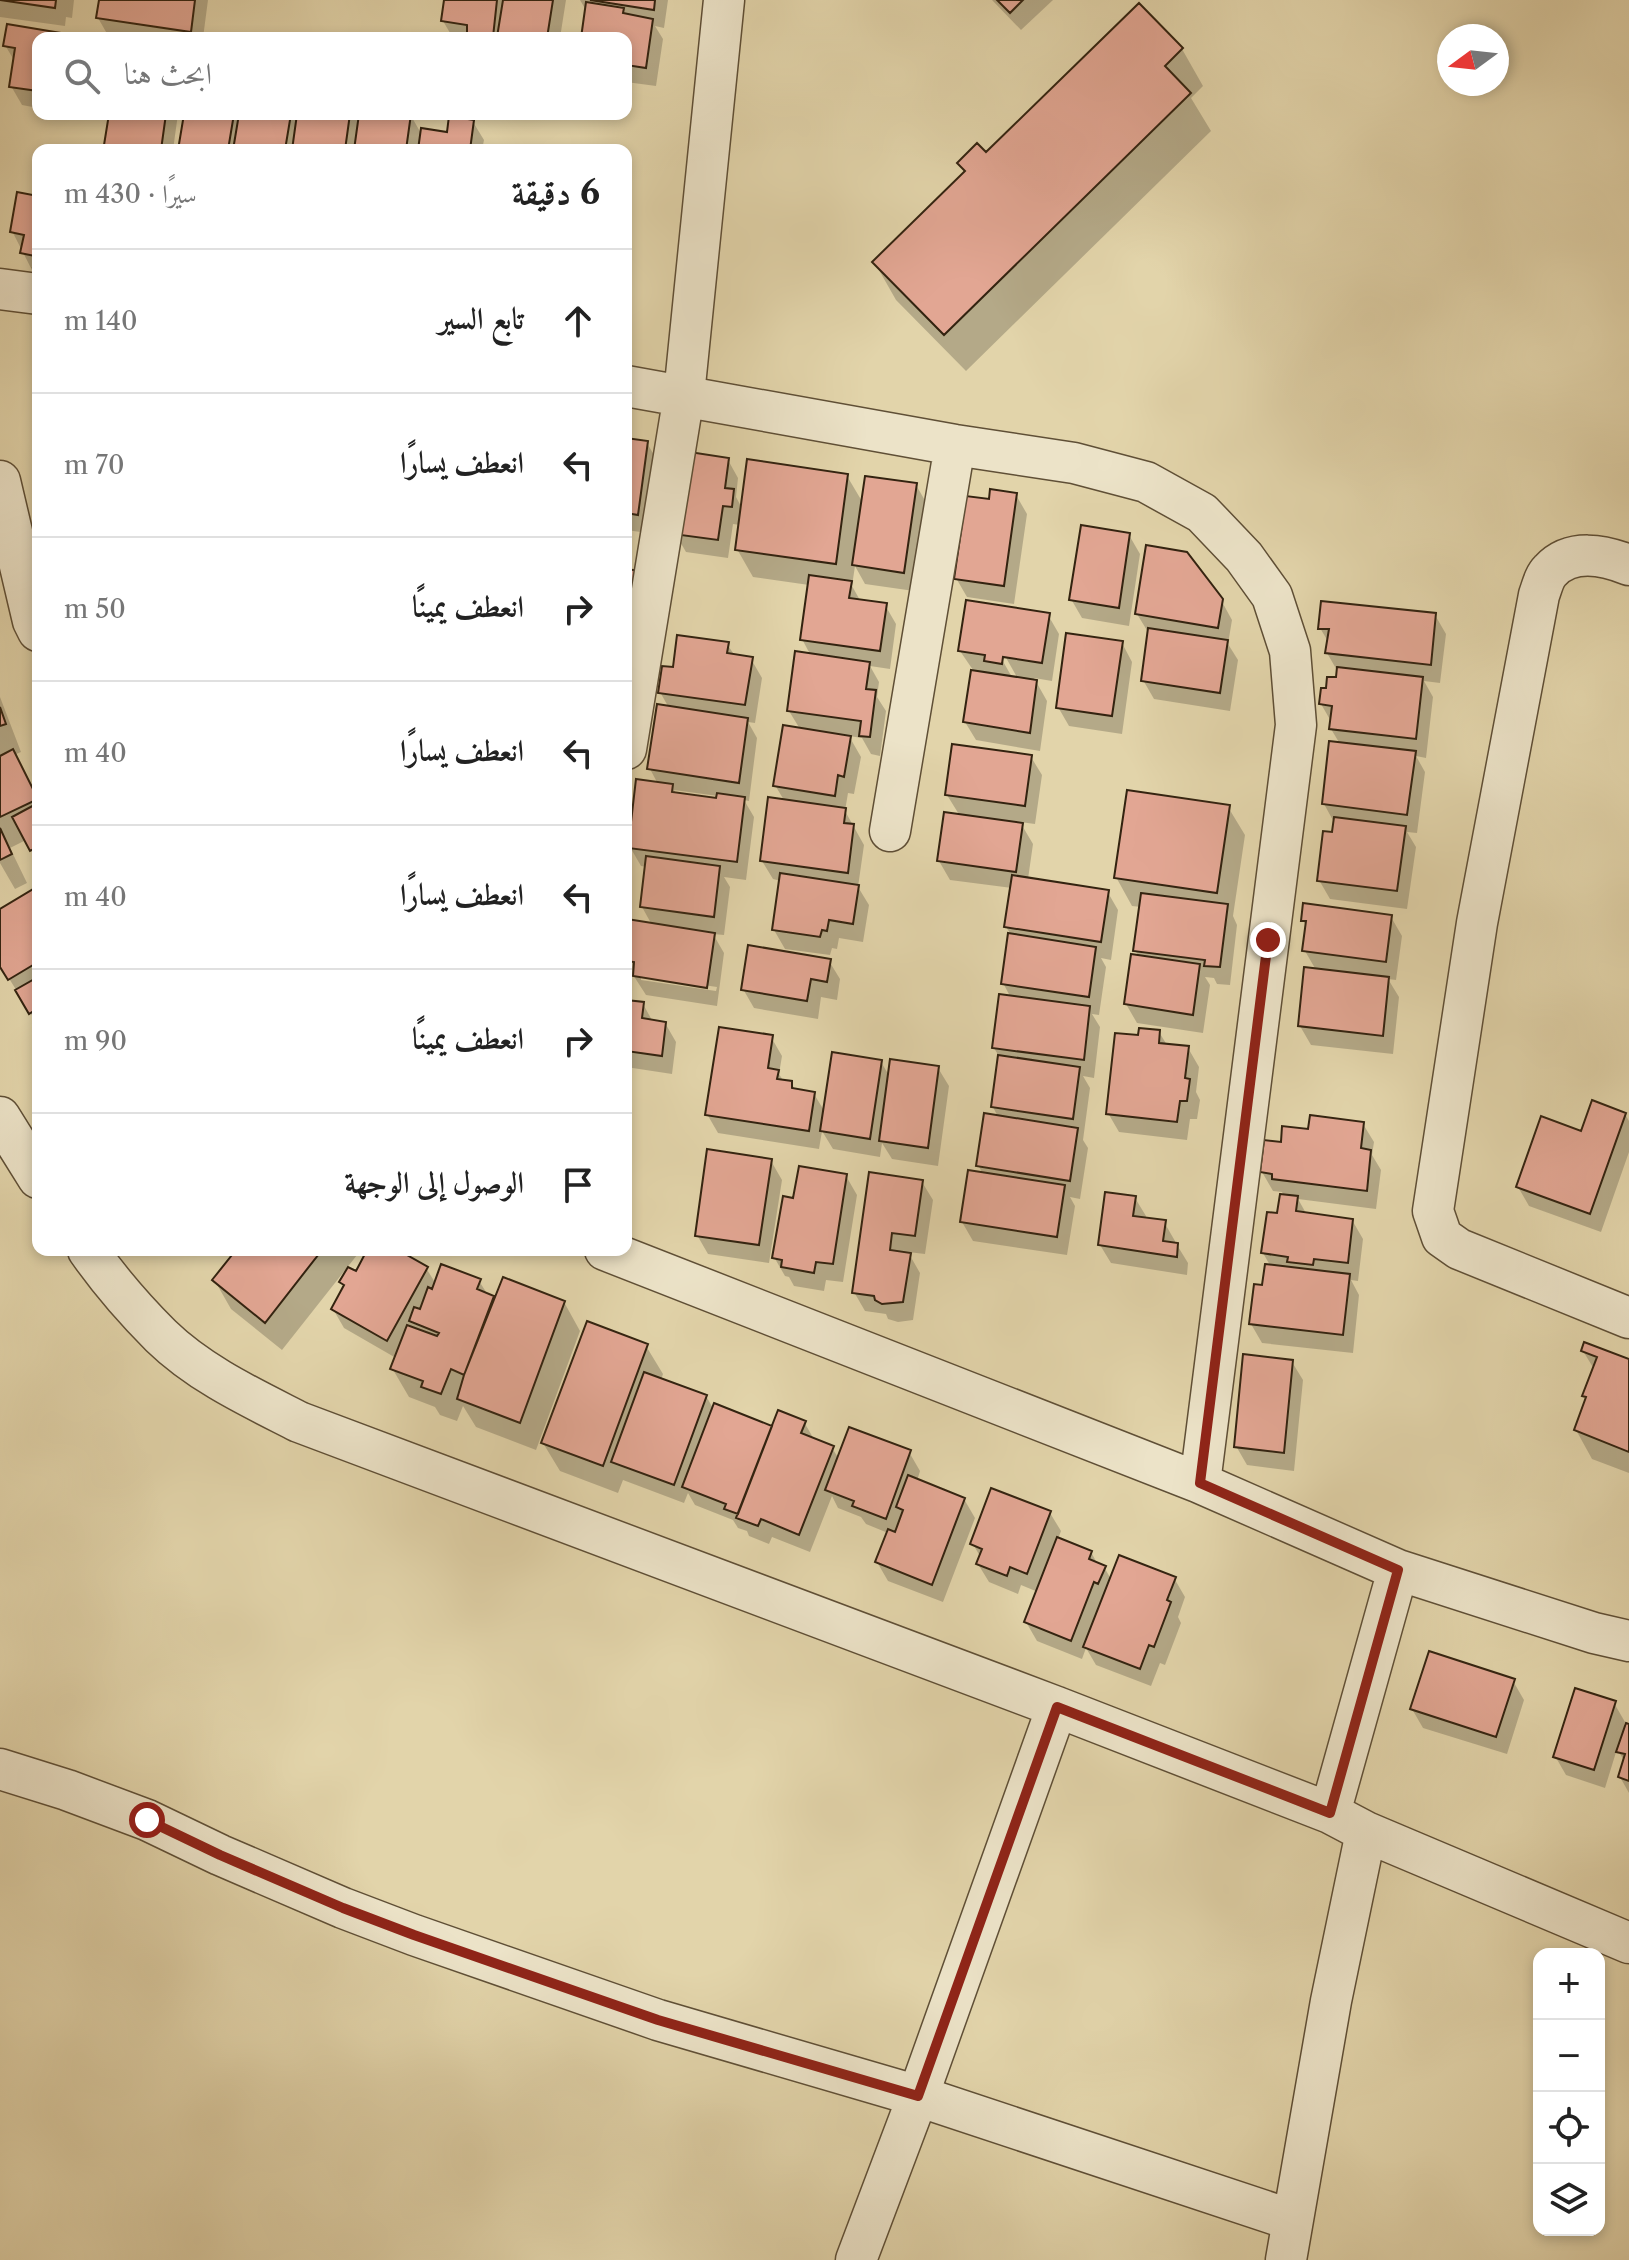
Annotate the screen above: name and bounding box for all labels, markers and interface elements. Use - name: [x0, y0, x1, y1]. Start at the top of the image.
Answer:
- north arrow: [1437, 24, 1509, 96]
- search box: [32, 32, 632, 120]
- icon: search: [60, 54, 104, 98]
- text: ابحث هنا: [124, 55, 212, 92]
- text: 6 دقيقة: [512, 171, 600, 213]
- text: سيرًا · 430 m: [64, 178, 197, 210]
- icon: ahead: [556, 299, 600, 343]
- text: تابع السير: [438, 300, 524, 337]
- text: 140 m: [64, 305, 138, 337]
- icon: left: [556, 443, 600, 487]
- text: انعطف يسارًا: [400, 444, 524, 481]
- text: 70 m: [64, 449, 124, 481]
- icon: right: [556, 587, 600, 631]
- text: انعطف يمينًا: [412, 588, 524, 625]
- text: 50 m: [64, 593, 126, 625]
- icon: left: [556, 731, 600, 775]
- text: انعطف يسارًا: [400, 732, 524, 769]
- text: 40 m: [64, 737, 127, 769]
- icon: left: [556, 875, 600, 919]
- text: انعطف يسارًا: [400, 876, 524, 913]
- text: 40 m: [64, 881, 127, 913]
- route end: [1250, 922, 1286, 958]
- icon: right: [556, 1019, 600, 1063]
- text: انعطف يمينًا: [412, 1020, 524, 1057]
- text: 90 m: [64, 1025, 127, 1057]
- icon: arrive: [556, 1163, 600, 1207]
- text: الوصول إلى الوجهة: [345, 1164, 524, 1201]
- route start: [129, 1802, 165, 1838]
- map controls: [1533, 1948, 1605, 2236]
- button: +: [1533, 1948, 1605, 2020]
- button: −: [1533, 2020, 1605, 2092]
- button: locate: [1533, 2092, 1605, 2164]
- button: layers: [1533, 2164, 1605, 2236]

